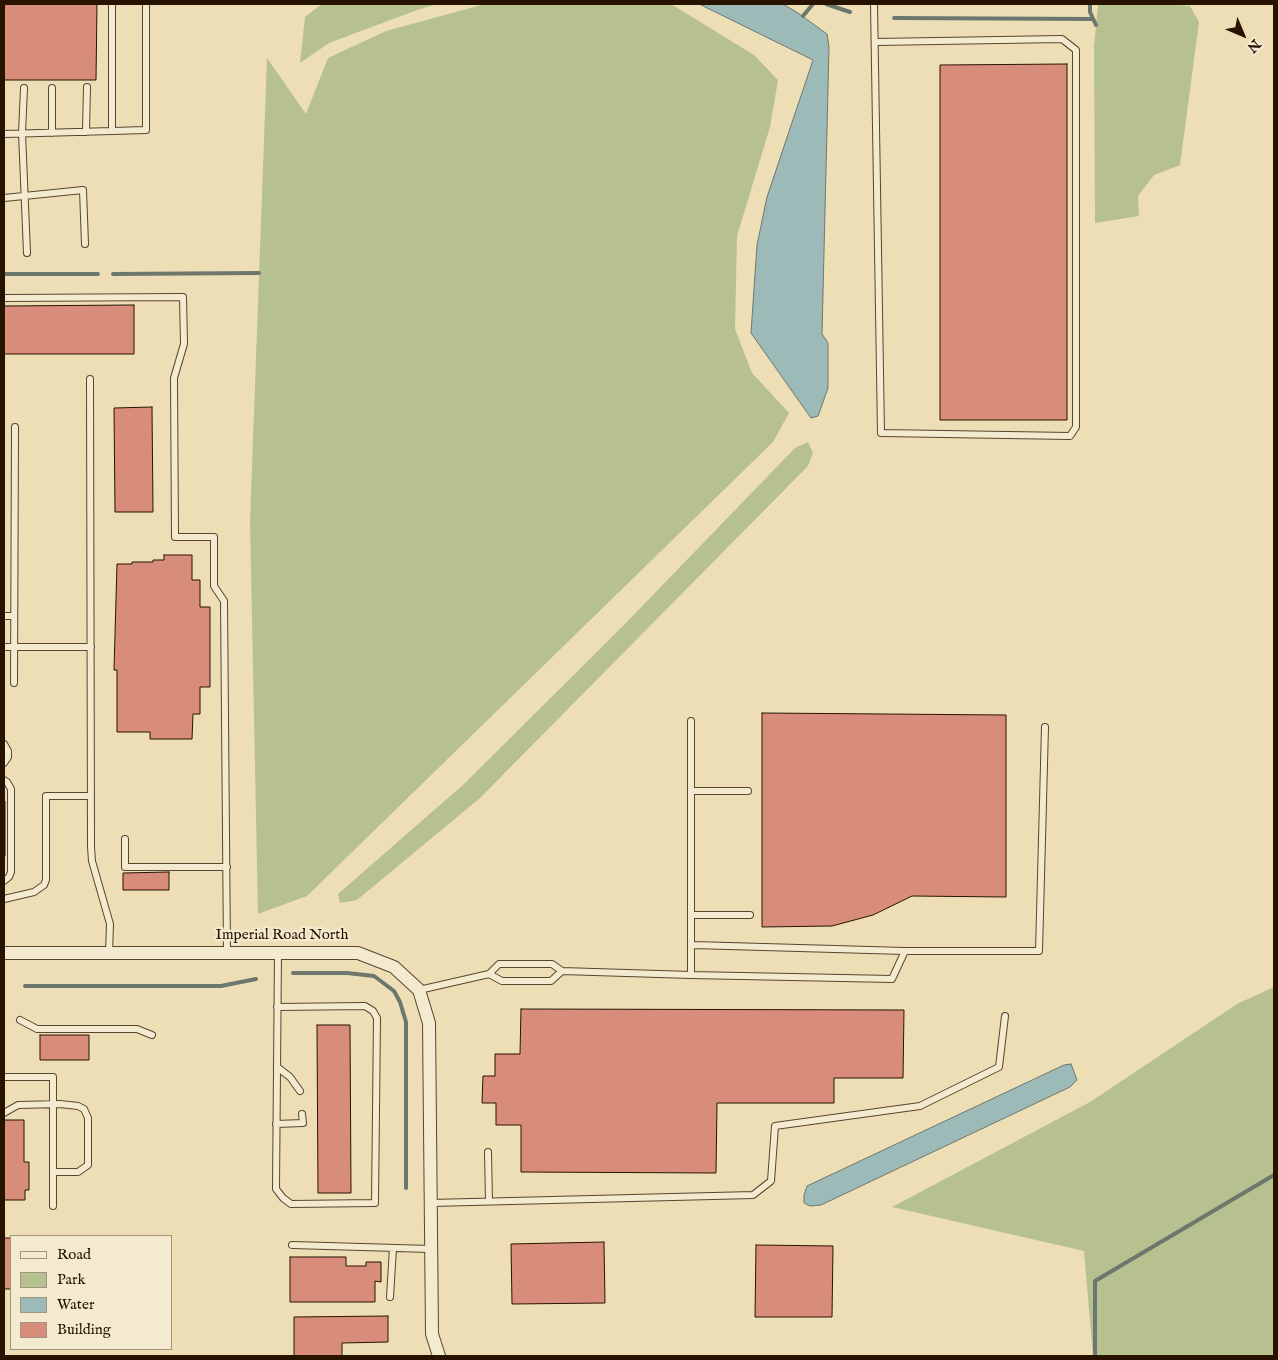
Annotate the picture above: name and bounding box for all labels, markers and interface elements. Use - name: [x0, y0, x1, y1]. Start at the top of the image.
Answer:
- north arrow: [1218, 10, 1268, 60]
- text: N: [1243, 35, 1264, 56]
- street label: Imperial Road North: [216, 927, 348, 945]
- legend: [10, 1235, 172, 1350]
- text: Road: [57, 1245, 91, 1264]
- text: Park: [57, 1270, 86, 1289]
- text: Water: [57, 1295, 94, 1314]
- text: Building: [57, 1320, 111, 1339]

